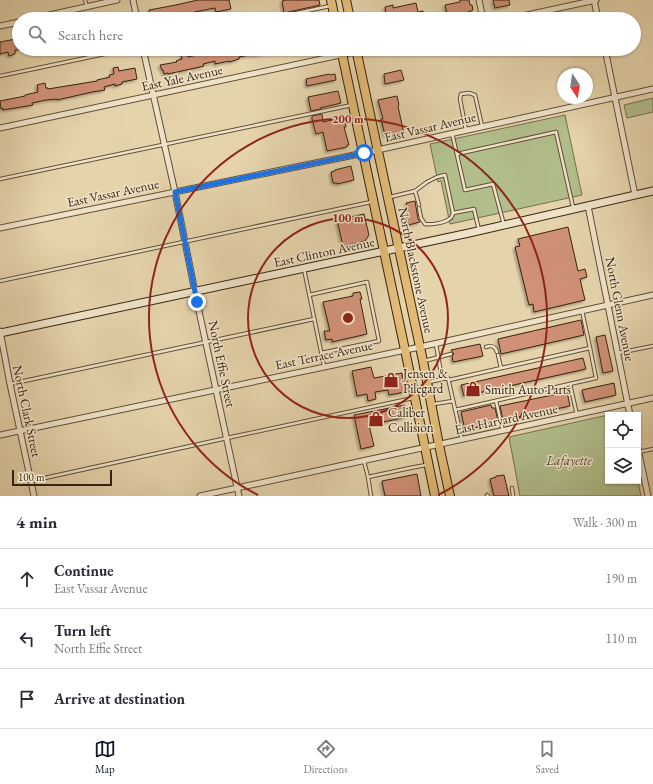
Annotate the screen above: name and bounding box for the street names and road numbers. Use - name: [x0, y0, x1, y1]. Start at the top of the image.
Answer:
- street label: East Yale Avenue: [140, 61, 224, 95]
- street label: East Vassar Avenue: [383, 108, 477, 146]
- street label: East Vassar Avenue: [65, 175, 161, 211]
- street label: North Blackstone Avenue: [394, 205, 438, 335]
- street label: East Clinton Avenue: [272, 233, 376, 271]
- street label: North Glenn Avenue: [602, 255, 638, 363]
- street label: North Effie Street: [205, 319, 239, 409]
- street label: East Terrace Avenue: [274, 336, 374, 374]
- street label: North Clark Street: [9, 363, 45, 459]
- street label: East Harvard Avenue: [453, 400, 559, 438]

